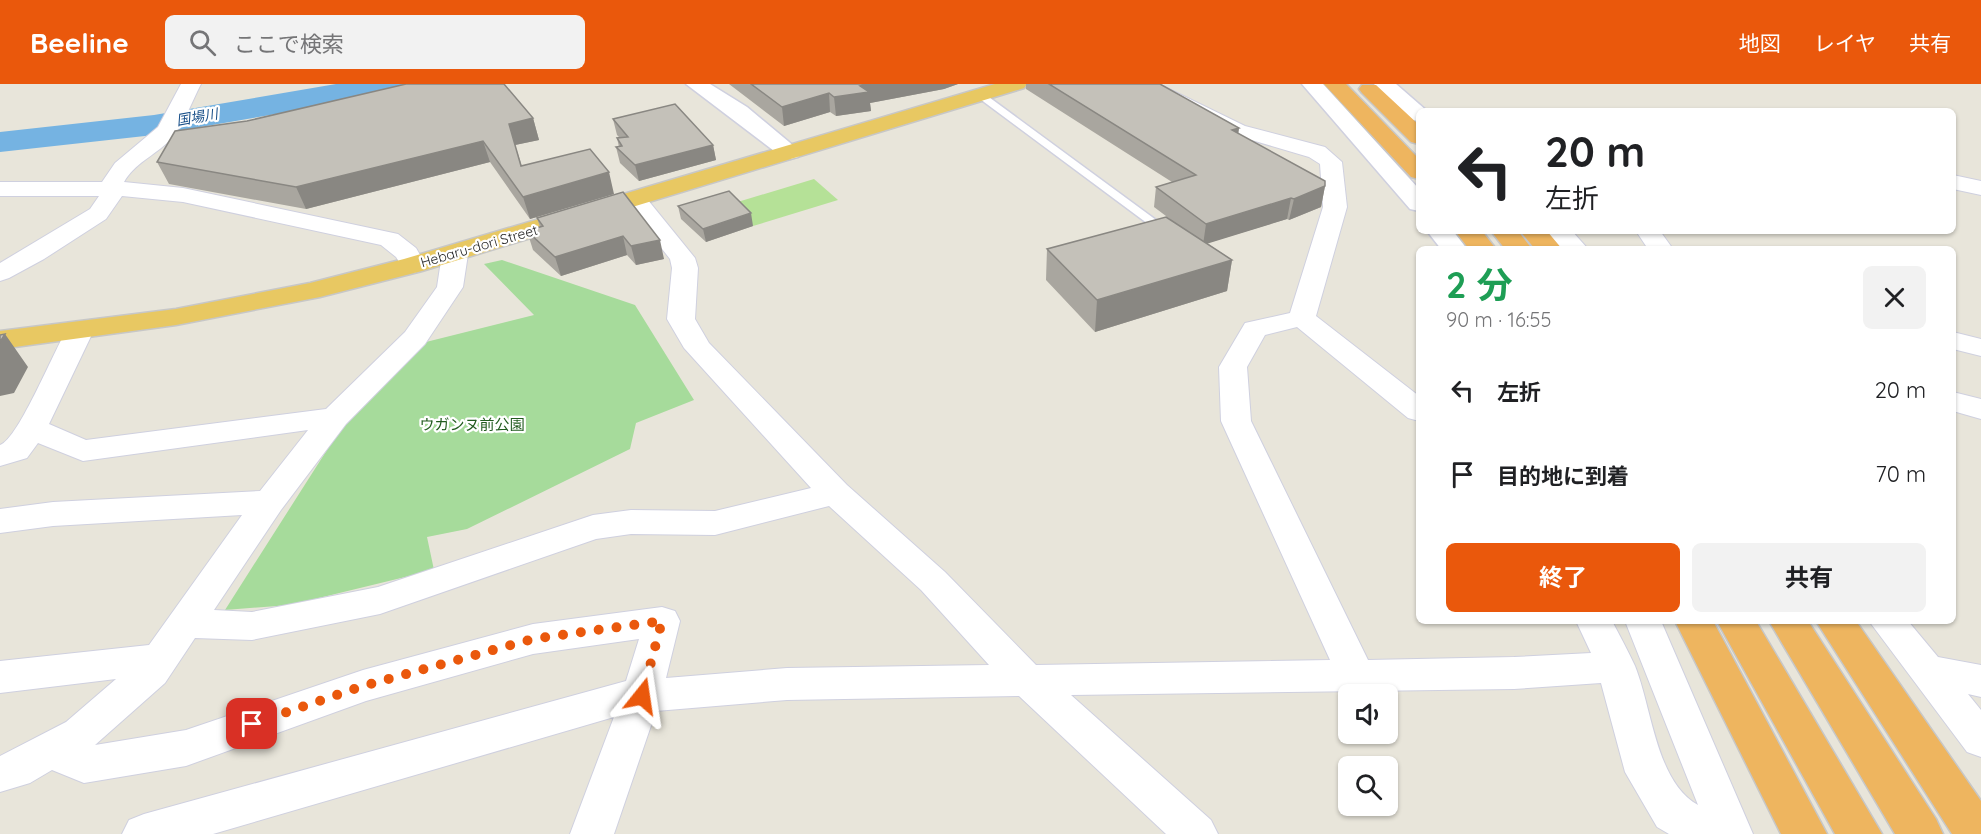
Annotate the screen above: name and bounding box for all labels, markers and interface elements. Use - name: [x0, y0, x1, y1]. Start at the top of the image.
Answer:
- search box: [165, 15, 585, 69]
- text: Beeline: [30, 25, 129, 60]
- icon: search: [186, 26, 219, 59]
- text: ここで検索: [234, 30, 344, 58]
- text: 地図: [1739, 30, 1781, 56]
- text: レイヤ: [1814, 30, 1876, 56]
- text: 共有: [1909, 30, 1951, 56]
- water label: 国場川: [175, 104, 221, 130]
- text: 20 m: [1545, 125, 1645, 178]
- icon: left: [1446, 132, 1524, 210]
- text: 左折: [1545, 181, 1599, 215]
- street label: Hebaru-dori Street: [418, 221, 540, 271]
- text: 2 分: [1446, 262, 1513, 307]
- button: close: [1863, 266, 1926, 329]
- text: 90 m · 16:55: [1446, 307, 1551, 332]
- icon: left: [1446, 374, 1479, 407]
- text: 20 m: [1875, 376, 1926, 404]
- text: 左折: [1497, 378, 1541, 406]
- park label: ウガンヌ前公園: [419, 415, 525, 434]
- icon: arrive: [1446, 458, 1479, 491]
- text: 70 m: [1876, 460, 1926, 488]
- text: 目的地に到着: [1497, 462, 1629, 490]
- button: 終了: [1446, 543, 1680, 612]
- button: 共有: [1692, 543, 1926, 612]
- position arrow: [610, 664, 674, 728]
- map controls: [1338, 684, 1398, 816]
- button: sound: [1338, 684, 1398, 744]
- pin: [226, 698, 277, 749]
- icon: arrive: [235, 707, 268, 740]
- button: search: [1338, 756, 1398, 816]

